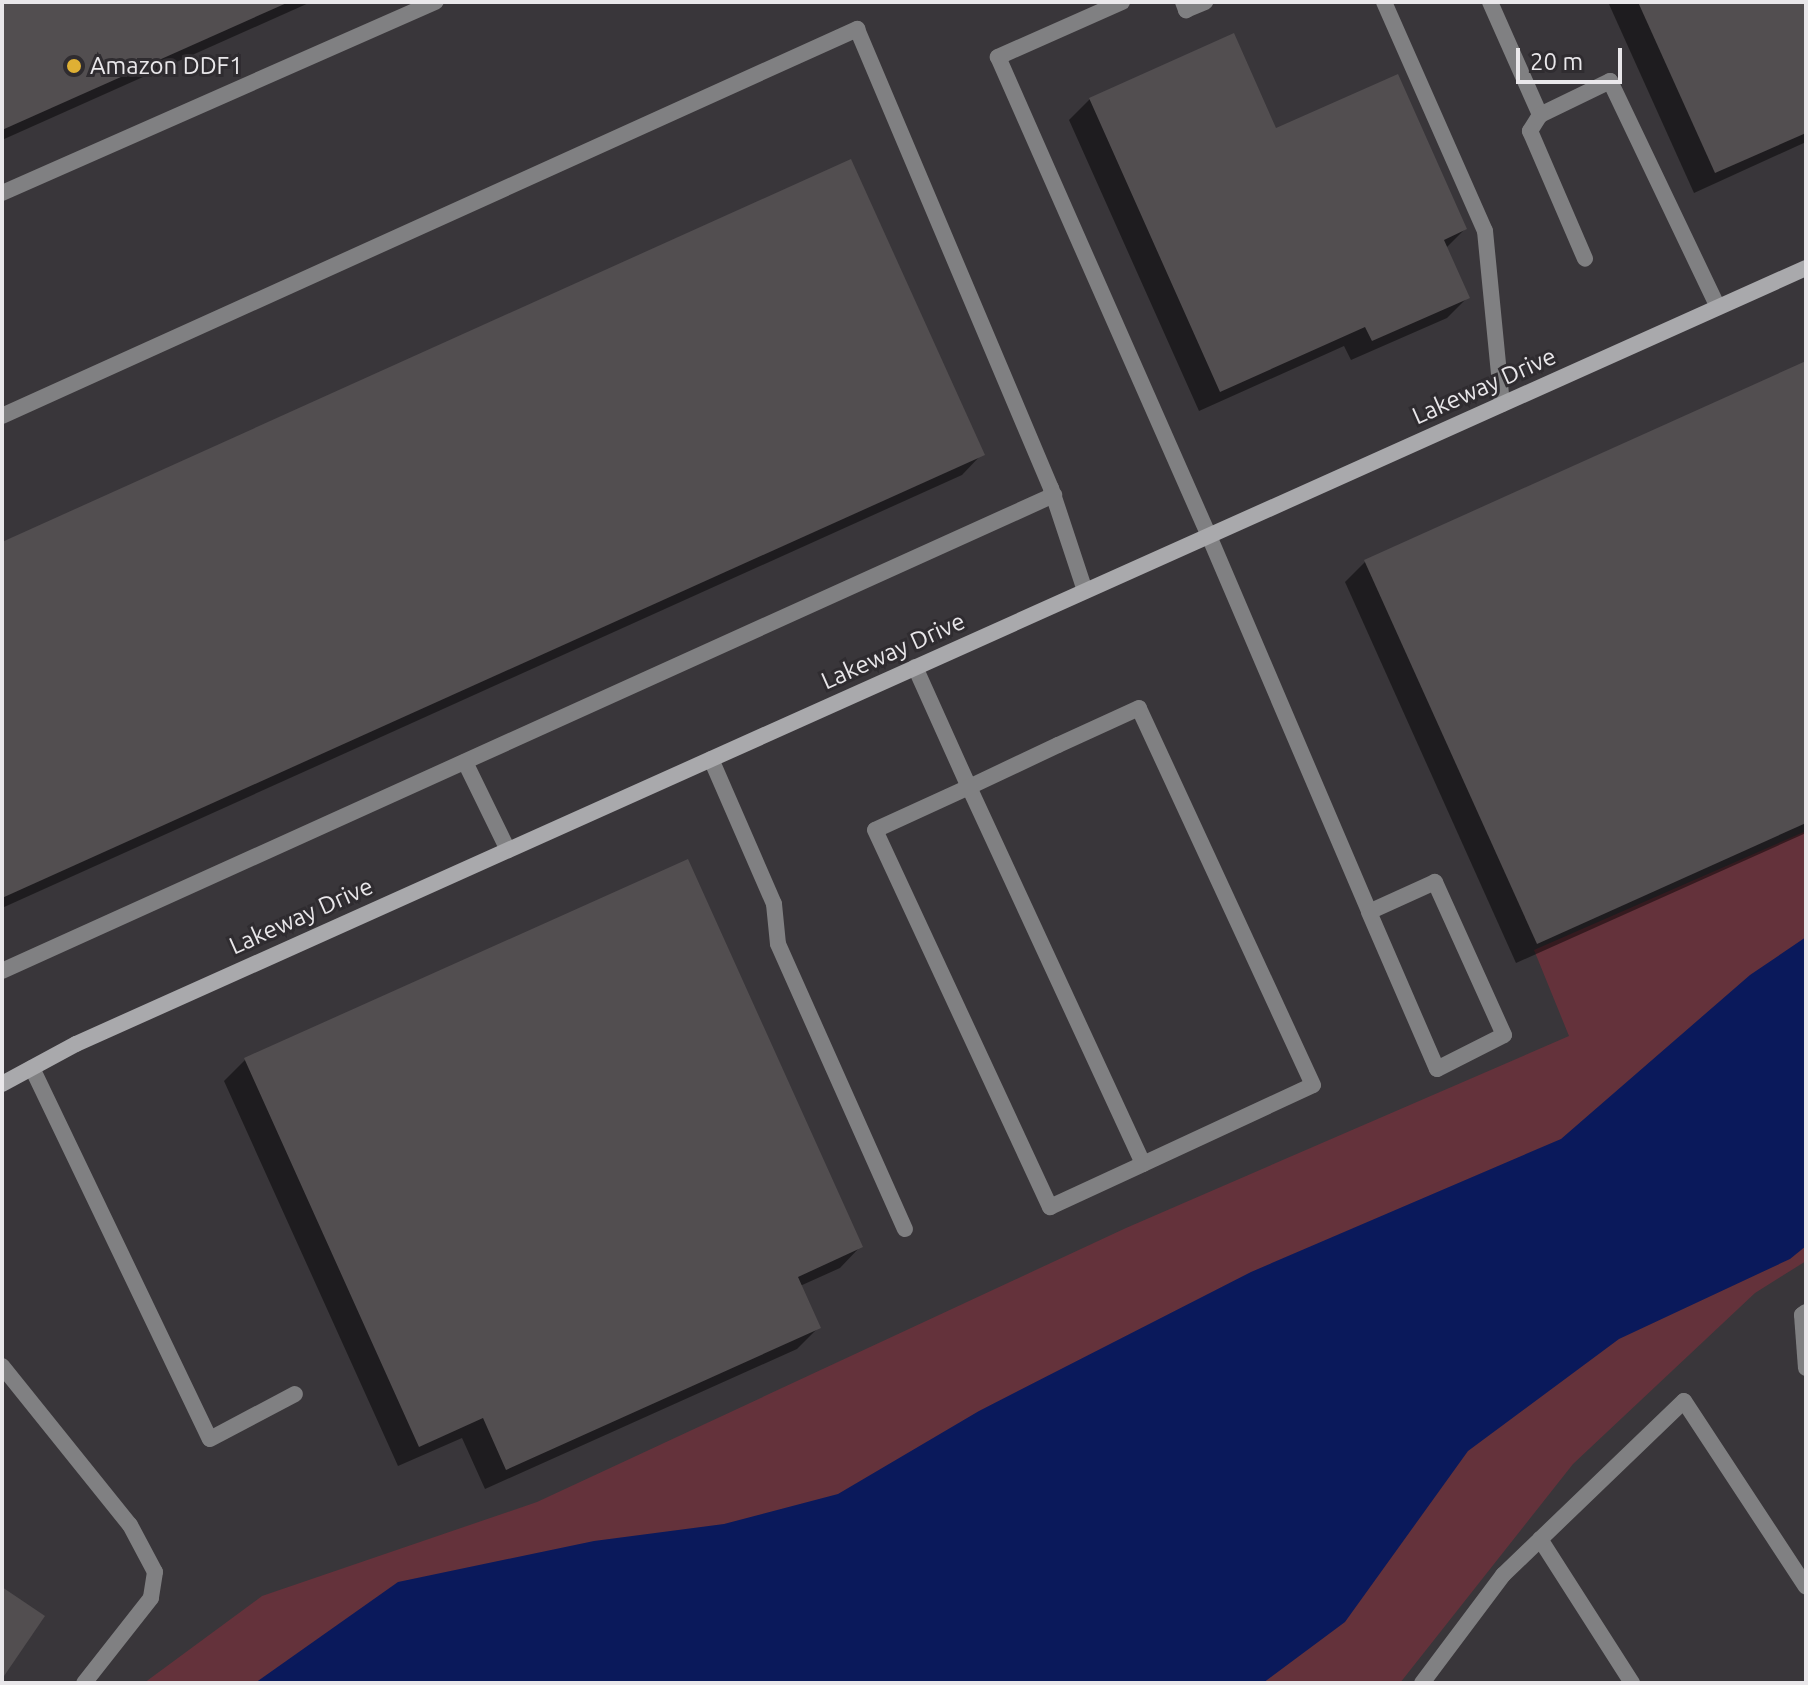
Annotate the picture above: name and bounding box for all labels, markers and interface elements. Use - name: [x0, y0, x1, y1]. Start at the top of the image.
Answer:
- scale bar: [1520, 32, 1626, 82]
- text: 20 m: [1530, 48, 1583, 75]
- place label: Amazon DDF1: [90, 52, 243, 80]
- marker: Amazon DDF1: [65, 57, 83, 75]
- street label: Lakeway Drive: [1408, 341, 1560, 431]
- street label: Lakeway Drive: [817, 606, 969, 696]
- street label: Lakeway Drive: [225, 871, 377, 961]

